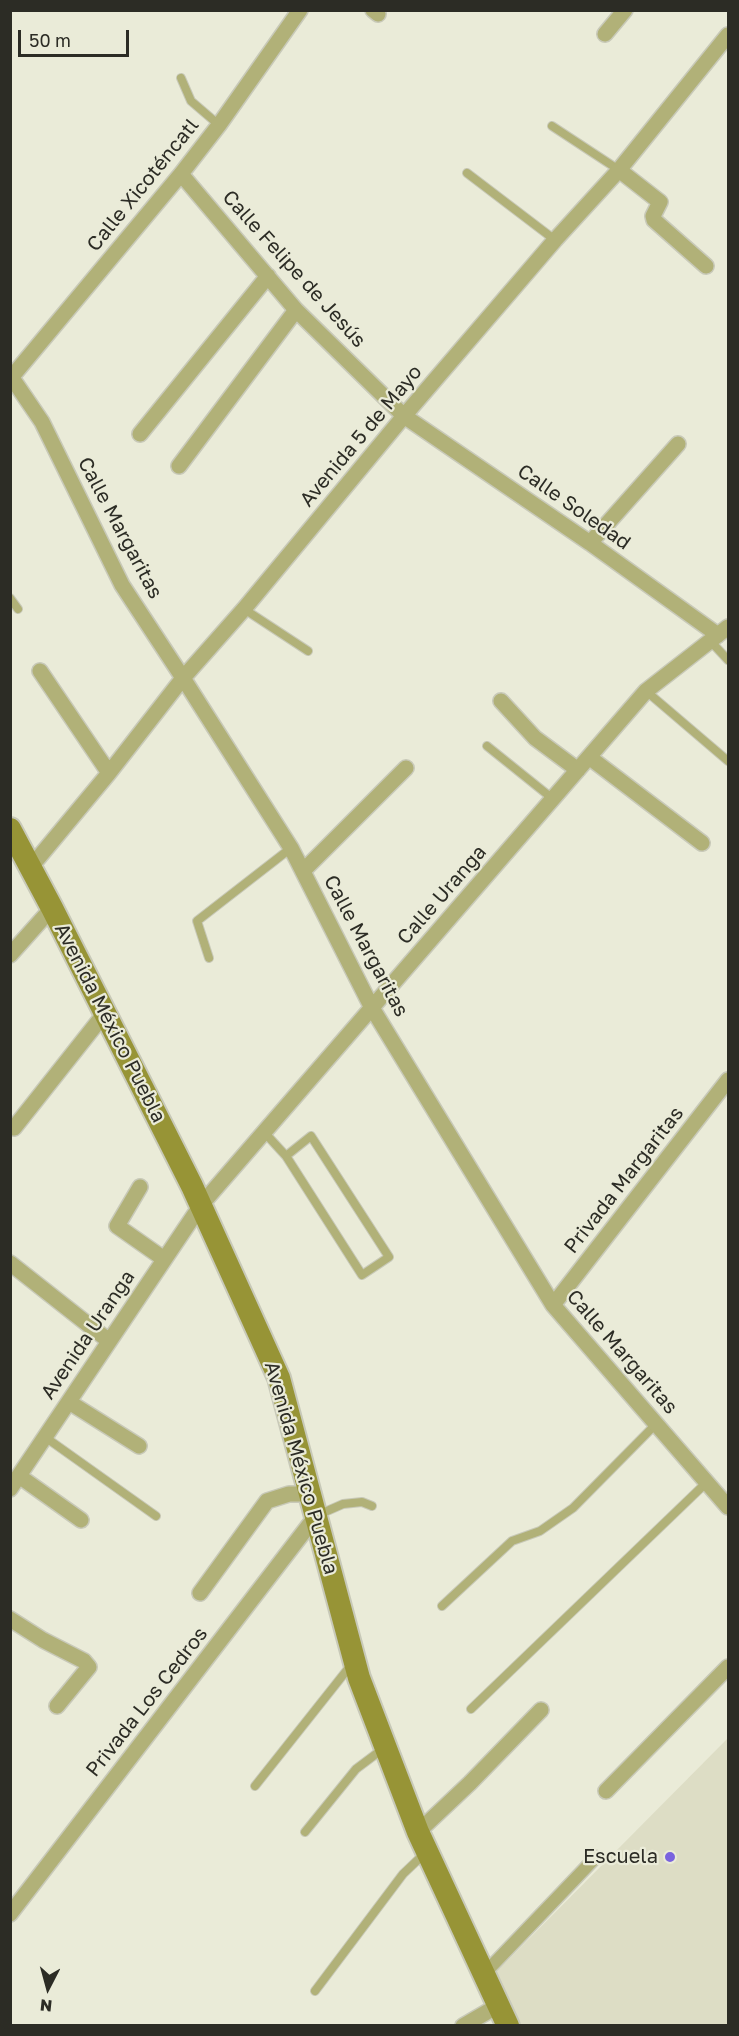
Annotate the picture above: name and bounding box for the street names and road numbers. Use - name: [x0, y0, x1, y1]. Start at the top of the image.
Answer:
- street label: Calle Xicoténcatl: [82, 114, 204, 256]
- street label: Calle Felipe de Jesús: [217, 186, 371, 352]
- street label: Avenida 5 de Mayo: [295, 360, 427, 512]
- street label: Calle Margaritas: [73, 453, 167, 603]
- street label: Calle Soledad: [513, 459, 635, 555]
- street label: Calle Uranga: [392, 841, 492, 949]
- street label: Calle Margaritas: [319, 871, 413, 1021]
- street label: Avenida México Puebla: [49, 919, 171, 1127]
- street label: Privada Margaritas: [559, 1102, 689, 1258]
- street label: Avenida Uranga: [36, 1266, 140, 1404]
- street label: Calle Margaritas: [561, 1285, 683, 1419]
- street label: Avenida México Puebla: [259, 1359, 343, 1577]
- street label: Privada Los Cedros: [81, 1622, 213, 1782]

